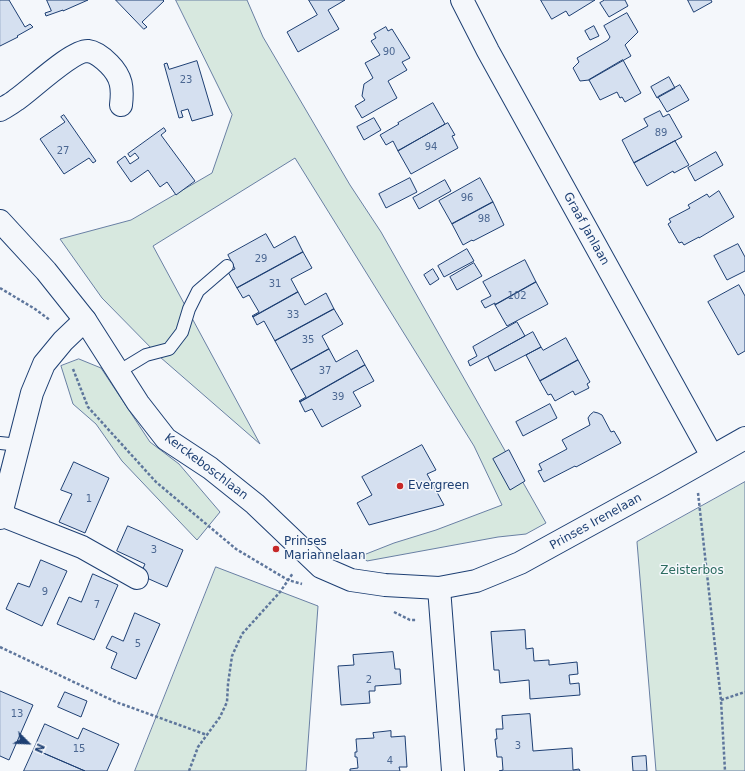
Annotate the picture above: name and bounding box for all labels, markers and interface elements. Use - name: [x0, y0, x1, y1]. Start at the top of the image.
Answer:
- house number: 90: [383, 46, 395, 58]
- house number: 23: [180, 74, 192, 86]
- house number: 89: [655, 127, 667, 139]
- house number: 94: [425, 141, 437, 153]
- house number: 27: [57, 145, 69, 157]
- street label: Graaf Janlaan: [560, 190, 612, 268]
- house number: 96: [461, 192, 473, 204]
- house number: 98: [478, 213, 490, 225]
- house number: 29: [255, 253, 267, 265]
- house number: 31: [269, 278, 281, 290]
- house number: 102: [507, 290, 527, 302]
- house number: 33: [287, 309, 299, 321]
- house number: 35: [302, 334, 314, 346]
- house number: 37: [319, 365, 331, 377]
- house number: 39: [332, 391, 344, 403]
- street label: Kerckeboschlaan: [161, 431, 251, 503]
- place label: Evergreen: [408, 479, 469, 493]
- marker: Evergreen: [395, 481, 405, 491]
- street label: Prinses Irenelaan: [548, 491, 644, 553]
- house number: 1: [86, 493, 92, 505]
- place label: Prinses Mariannelaan: [284, 535, 366, 563]
- house number: 3: [151, 544, 157, 556]
- marker: Prinses Mariannelaan: [271, 544, 281, 554]
- park label: Zeisterbos: [660, 564, 724, 578]
- house number: 9: [42, 586, 48, 598]
- house number: 7: [94, 599, 100, 611]
- house number: 5: [135, 638, 141, 650]
- house number: 2: [366, 674, 372, 686]
- house number: 13: [11, 708, 23, 720]
- north arrow: [8, 723, 48, 763]
- house number: 3: [515, 740, 521, 752]
- text: N: [32, 741, 47, 755]
- house number: 15: [73, 743, 85, 755]
- house number: 4: [387, 755, 393, 767]

